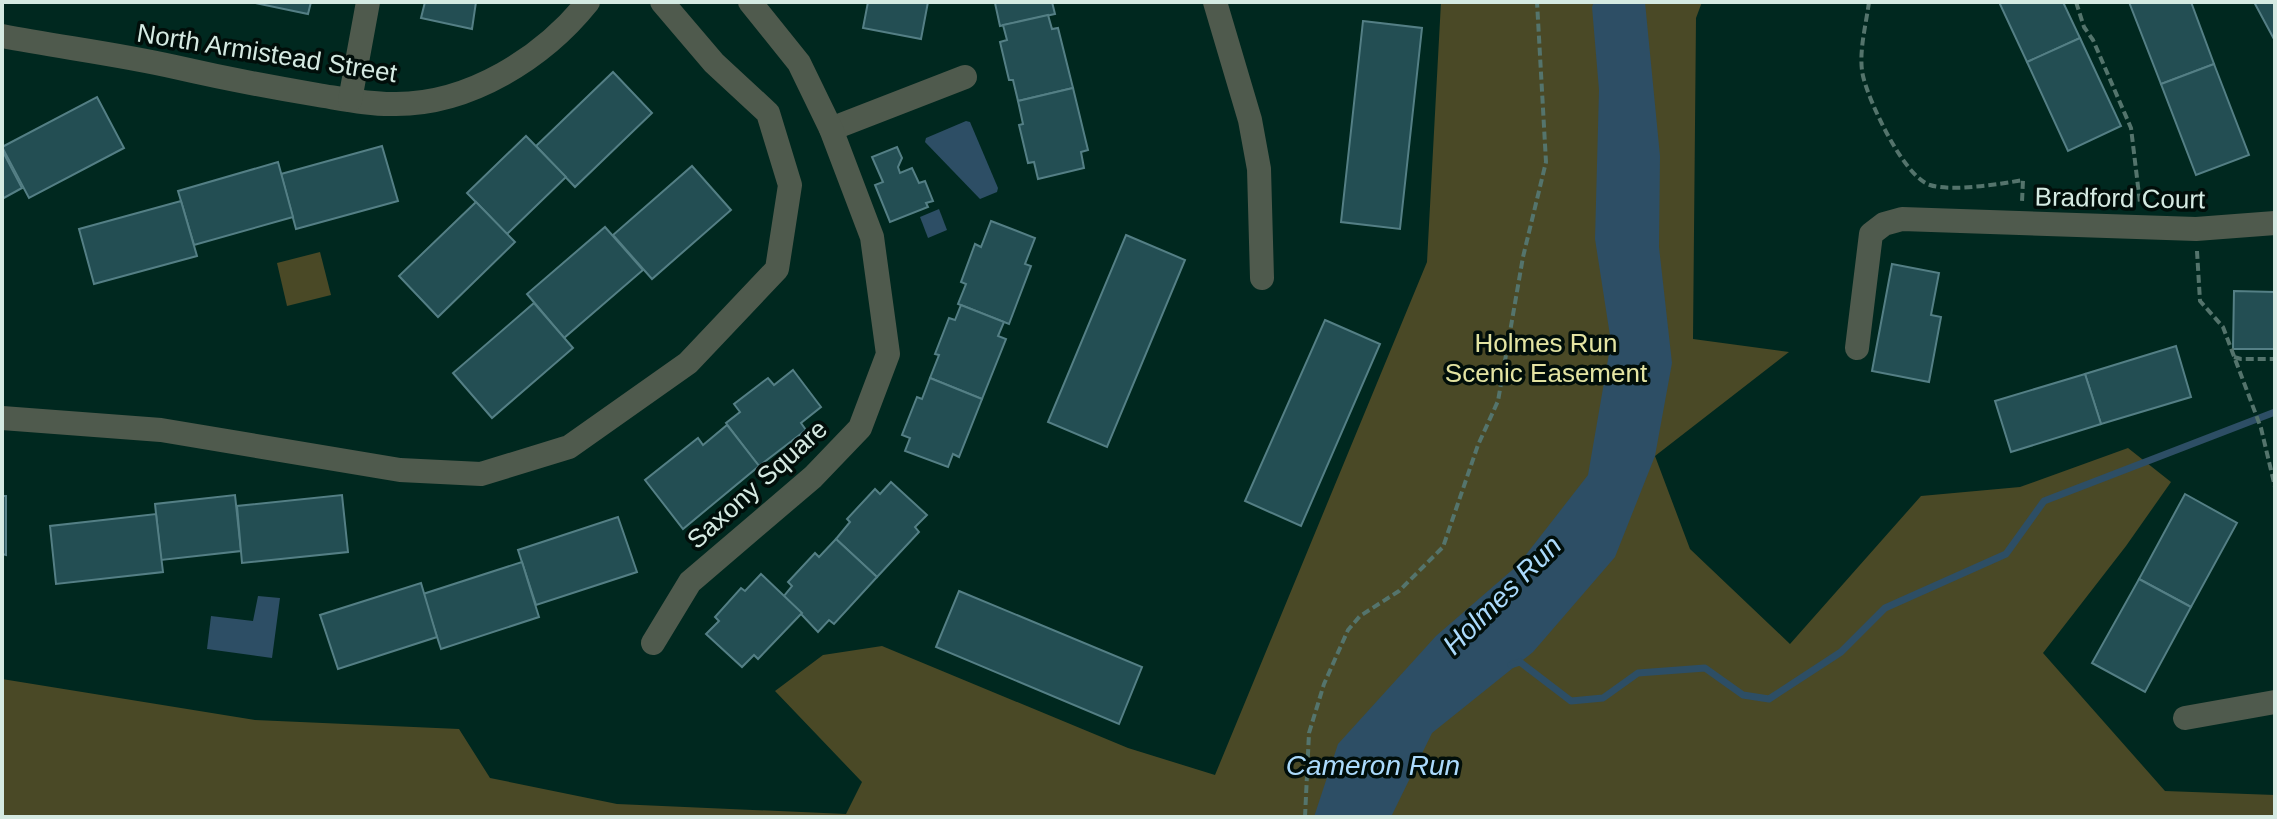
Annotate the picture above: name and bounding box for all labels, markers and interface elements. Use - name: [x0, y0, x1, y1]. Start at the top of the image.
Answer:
- street label: North Armistead Street: [135, 18, 400, 89]
- street label: Bradford Court: [2034, 182, 2206, 214]
- park label: Holmes Run Scenic Easement: [1445, 328, 1648, 388]
- street label: Saxony Square: [681, 413, 833, 555]
- water label: Holmes Run: [1437, 530, 1567, 660]
- water label: Cameron Run: [1286, 750, 1460, 781]

